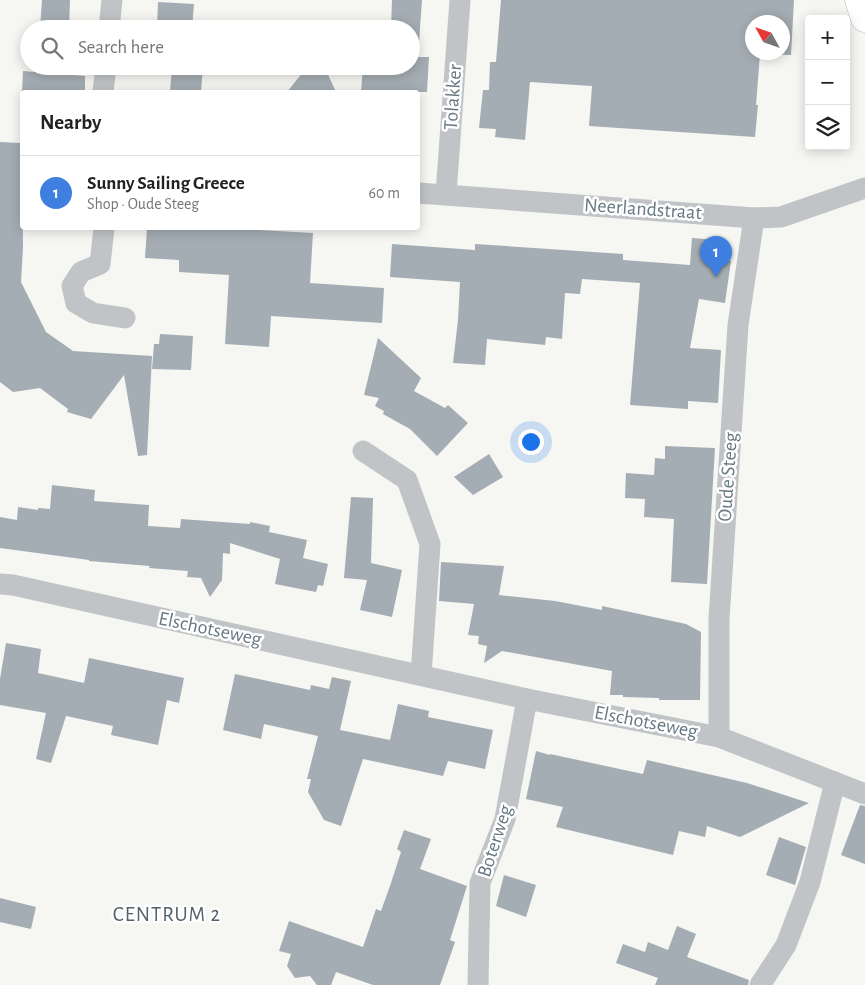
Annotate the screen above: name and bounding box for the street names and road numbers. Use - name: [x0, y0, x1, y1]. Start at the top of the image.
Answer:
- street label: Tolakker: [441, 63, 465, 131]
- street label: Neerlandstraat: [584, 195, 703, 223]
- street label: Oude Steeg: [715, 432, 741, 522]
- street label: Elschotseweg: [157, 608, 264, 650]
- street label: Elschotseweg: [593, 702, 700, 742]
- street label: Boterweg: [474, 802, 516, 879]

